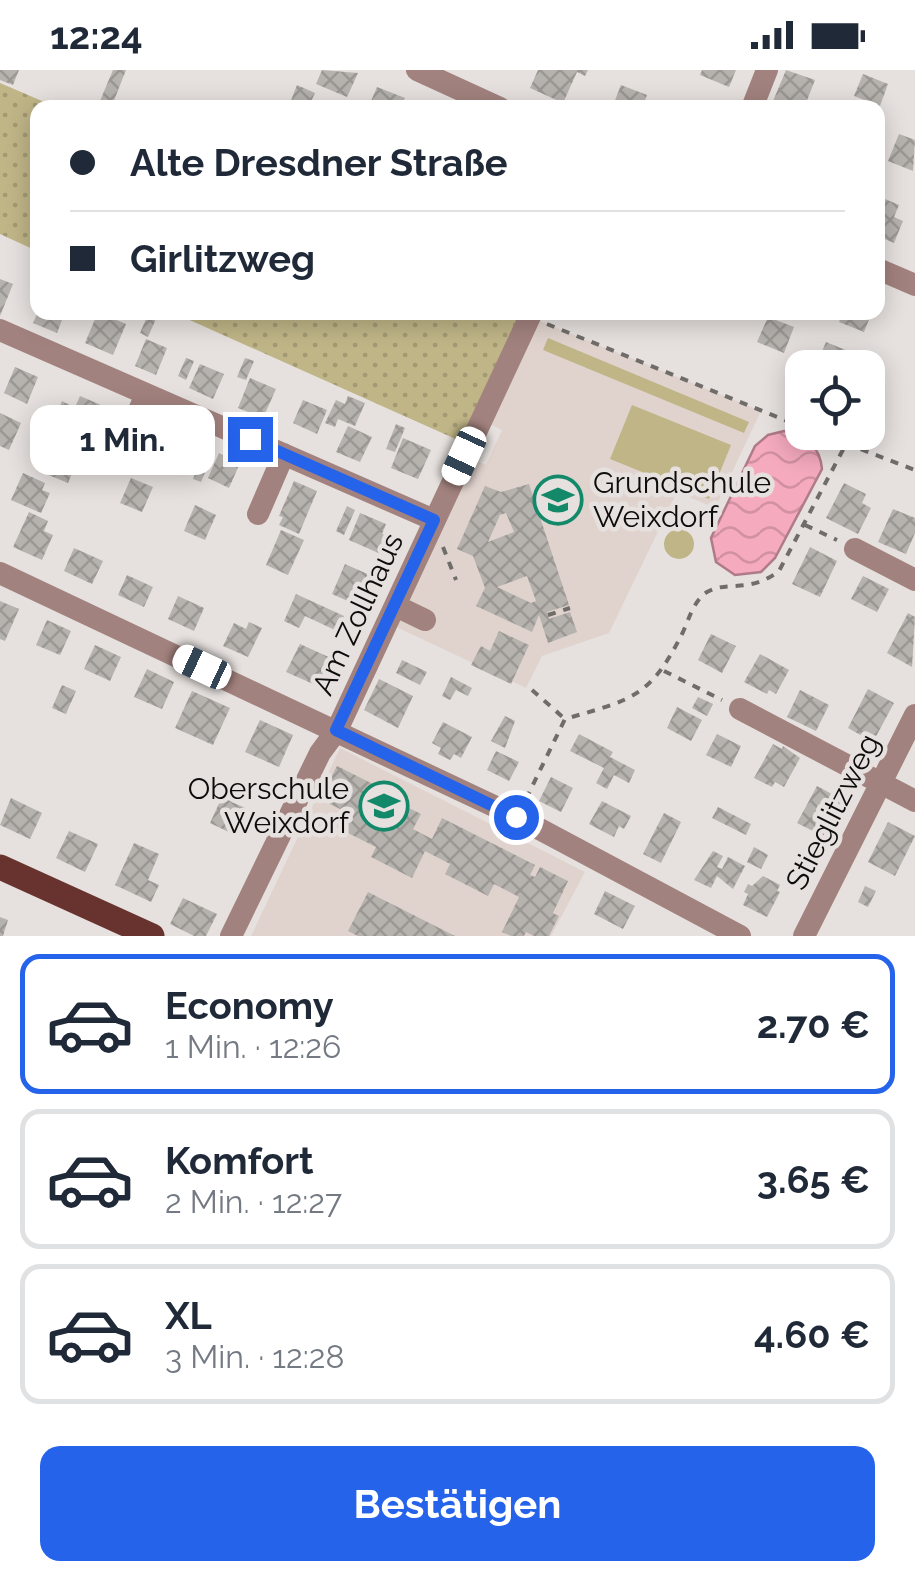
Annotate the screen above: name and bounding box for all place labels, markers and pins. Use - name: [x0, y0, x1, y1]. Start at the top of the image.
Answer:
- place label: Grundschule Weixdorf: [593, 465, 771, 534]
- school or university icon: Grundschule Weixdorf: [532, 474, 584, 526]
- place label: Oberschule Weixdorf: [188, 771, 350, 840]
- school or university icon: Oberschule Weixdorf: [358, 780, 410, 832]

